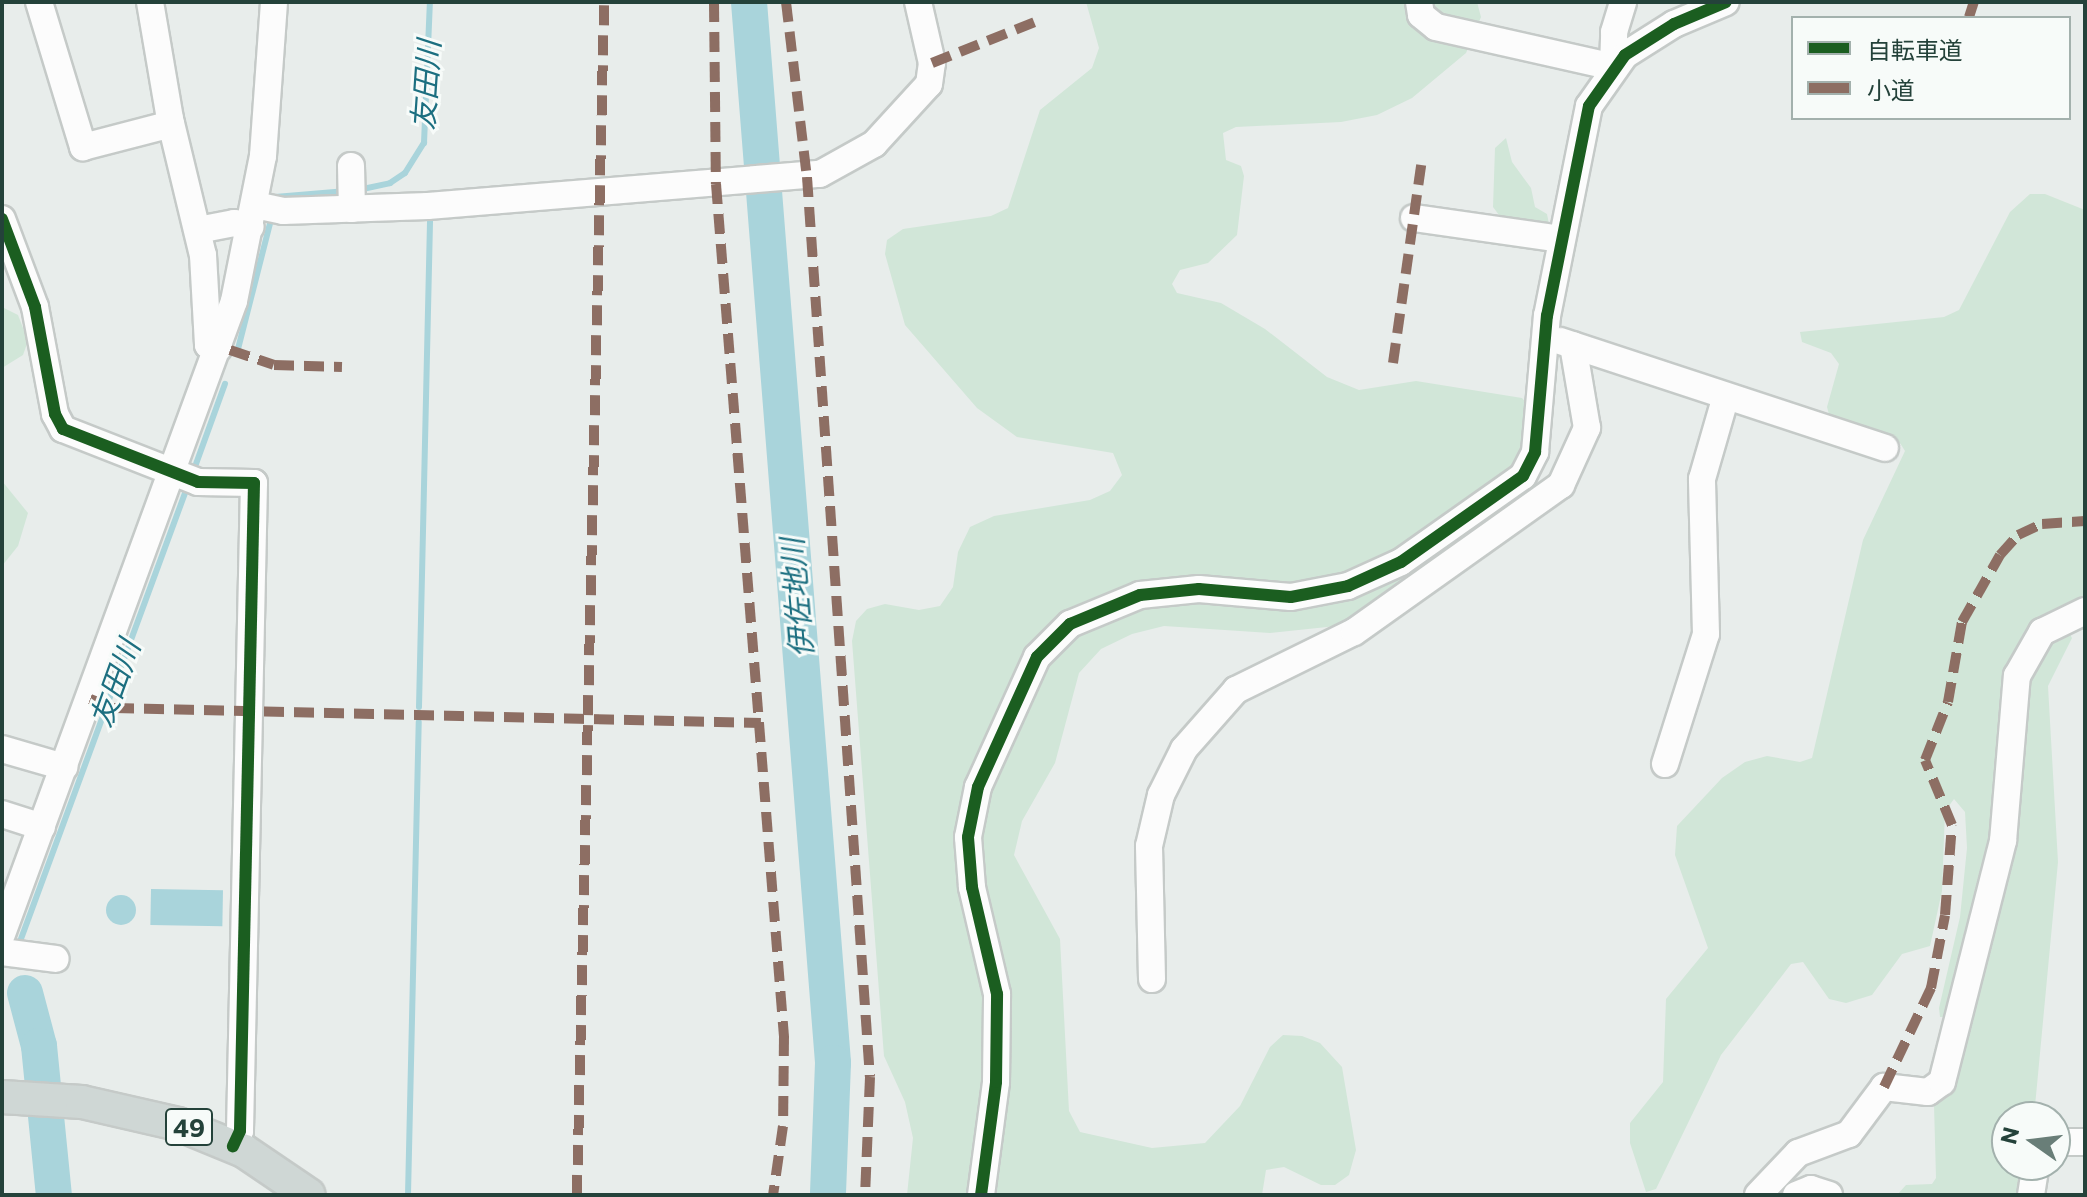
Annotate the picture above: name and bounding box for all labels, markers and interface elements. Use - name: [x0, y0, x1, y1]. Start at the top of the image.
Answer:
- legend: [1791, 16, 2071, 120]
- text: 自転車道: [1867, 35, 1963, 64]
- water label: 友田川: [404, 39, 446, 131]
- text: 小道: [1867, 75, 1915, 104]
- water label: 伊佐地川: [773, 537, 819, 659]
- water label: 友田川: [82, 635, 146, 731]
- north arrow: [1991, 1101, 2071, 1181]
- road number: 49: [165, 1105, 213, 1149]
- text: N: [1994, 1124, 2024, 1147]

